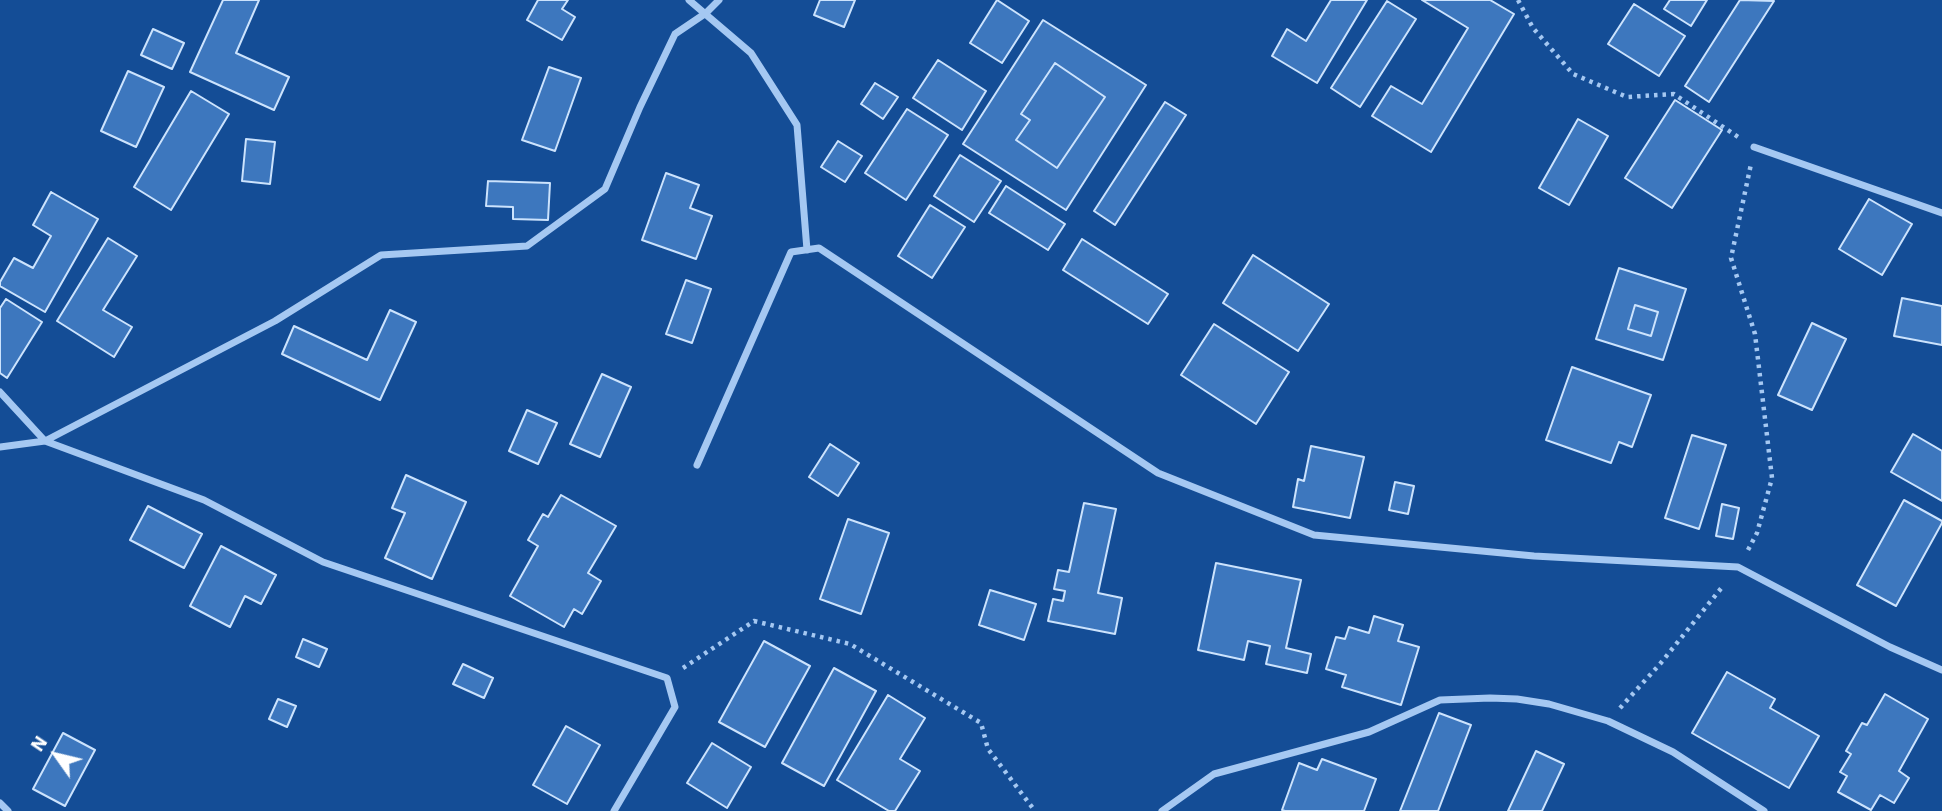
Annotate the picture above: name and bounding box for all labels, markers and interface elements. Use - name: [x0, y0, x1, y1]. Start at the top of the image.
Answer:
- north arrow: [21, 720, 91, 790]
- text: N: [25, 731, 52, 756]

